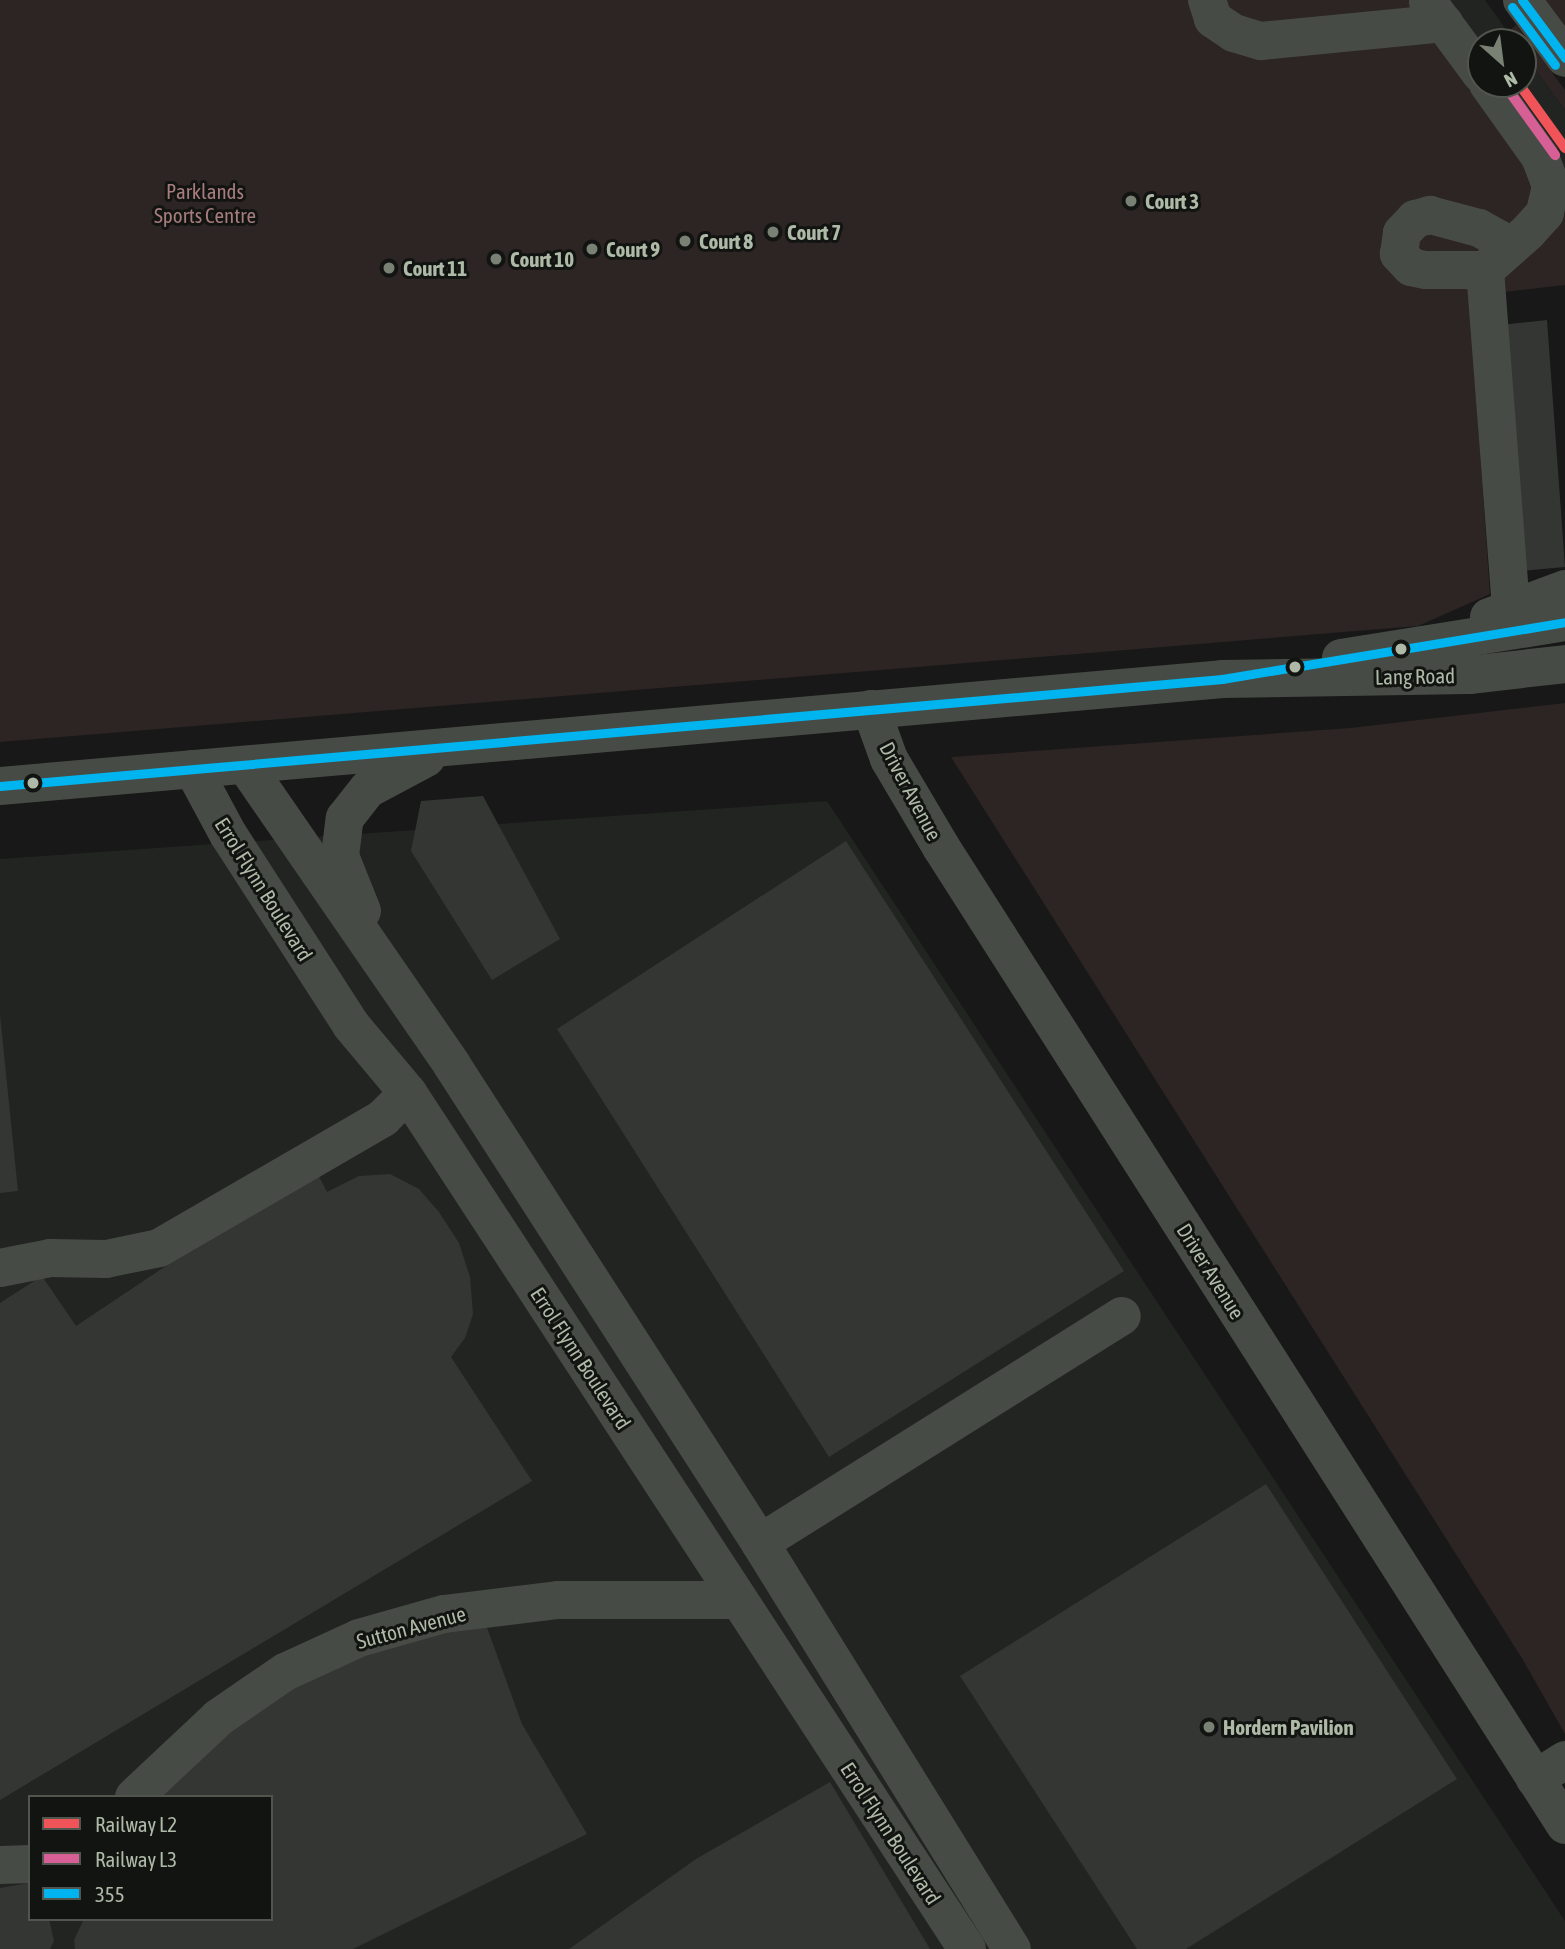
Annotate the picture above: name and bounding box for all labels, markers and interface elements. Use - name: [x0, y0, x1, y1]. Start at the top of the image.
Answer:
- north arrow: [1467, 28, 1537, 98]
- text: N: [1501, 67, 1521, 92]
- park label: Parklands Sports Centre: [154, 178, 256, 228]
- place label: Court 3: [1145, 188, 1199, 214]
- marker: Court 3: [1123, 193, 1139, 209]
- place label: Court 7: [787, 219, 841, 245]
- marker: Court 7: [765, 224, 781, 240]
- place label: Court 8: [699, 228, 753, 254]
- marker: Court 8: [677, 233, 693, 249]
- place label: Court 9: [606, 236, 660, 262]
- marker: Court 9: [584, 241, 600, 257]
- place label: Court 10: [510, 246, 574, 272]
- marker: Court 10: [488, 251, 504, 267]
- place label: Court 11: [403, 255, 467, 281]
- marker: Court 11: [381, 260, 397, 276]
- unlabelled marker: [1394, 642, 1408, 656]
- unlabelled marker: [1288, 660, 1302, 674]
- street label: Lang Road: [1375, 663, 1455, 689]
- street label: Driver Avenue: [875, 737, 947, 845]
- unlabelled marker: [26, 776, 40, 790]
- street label: Errol Flynn Boulevard: [210, 813, 318, 965]
- street label: Driver Avenue: [1172, 1219, 1250, 1323]
- street label: Errol Flynn Boulevard: [526, 1282, 636, 1434]
- street label: Sutton Avenue: [354, 1600, 468, 1654]
- place label: Hordern Pavilion: [1223, 1714, 1354, 1740]
- marker: Hordern Pavilion: [1201, 1719, 1217, 1735]
- street label: Errol Flynn Boulevard: [836, 1757, 946, 1909]
- legend: [28, 1795, 273, 1921]
- text: Railway L2: [95, 1812, 177, 1836]
- text: Railway L3: [95, 1847, 177, 1871]
- text: 355: [95, 1882, 125, 1906]

